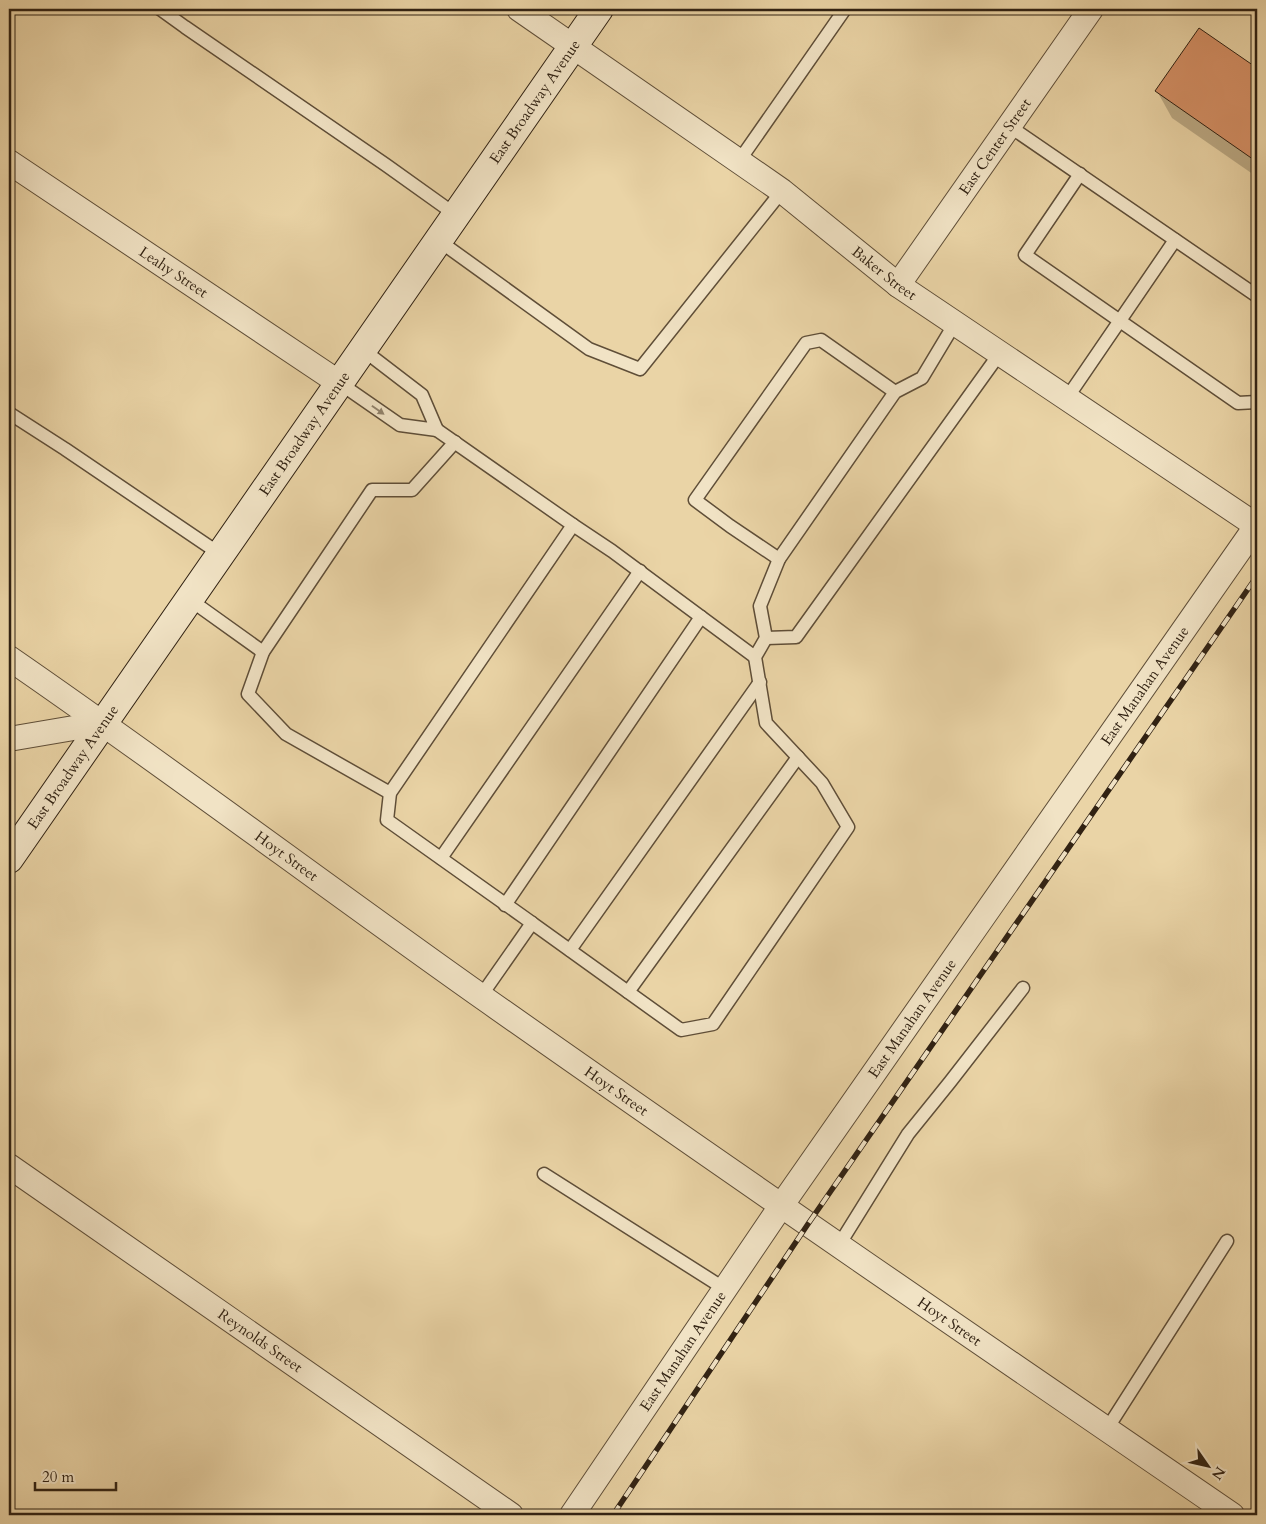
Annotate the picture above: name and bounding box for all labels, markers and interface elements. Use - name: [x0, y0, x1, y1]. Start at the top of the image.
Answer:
- street label: East Broadway Avenue: [485, 35, 585, 168]
- street label: East Center Street: [954, 94, 1036, 199]
- street label: Leahy Street: [135, 242, 212, 302]
- street label: Baker Street: [848, 242, 921, 305]
- street label: East Broadway Avenue: [254, 367, 355, 500]
- one-way arrow: [372, 405, 385, 415]
- street label: East Manahan Avenue: [1096, 622, 1193, 749]
- street label: East Broadway Avenue: [23, 701, 123, 833]
- street label: Hoyt Street: [251, 826, 322, 886]
- street label: East Manahan Avenue: [864, 955, 961, 1082]
- street label: Hoyt Street: [581, 1062, 652, 1120]
- street label: East Manahan Avenue: [635, 1287, 731, 1415]
- street label: Hoyt Street: [914, 1292, 986, 1351]
- street label: Reynolds Street: [214, 1304, 307, 1377]
- north arrow: [1184, 1442, 1234, 1492]
- scale bar: [35, 1459, 116, 1491]
- text: N: [1207, 1463, 1230, 1483]
- text: 20 m: [42, 1467, 74, 1487]

